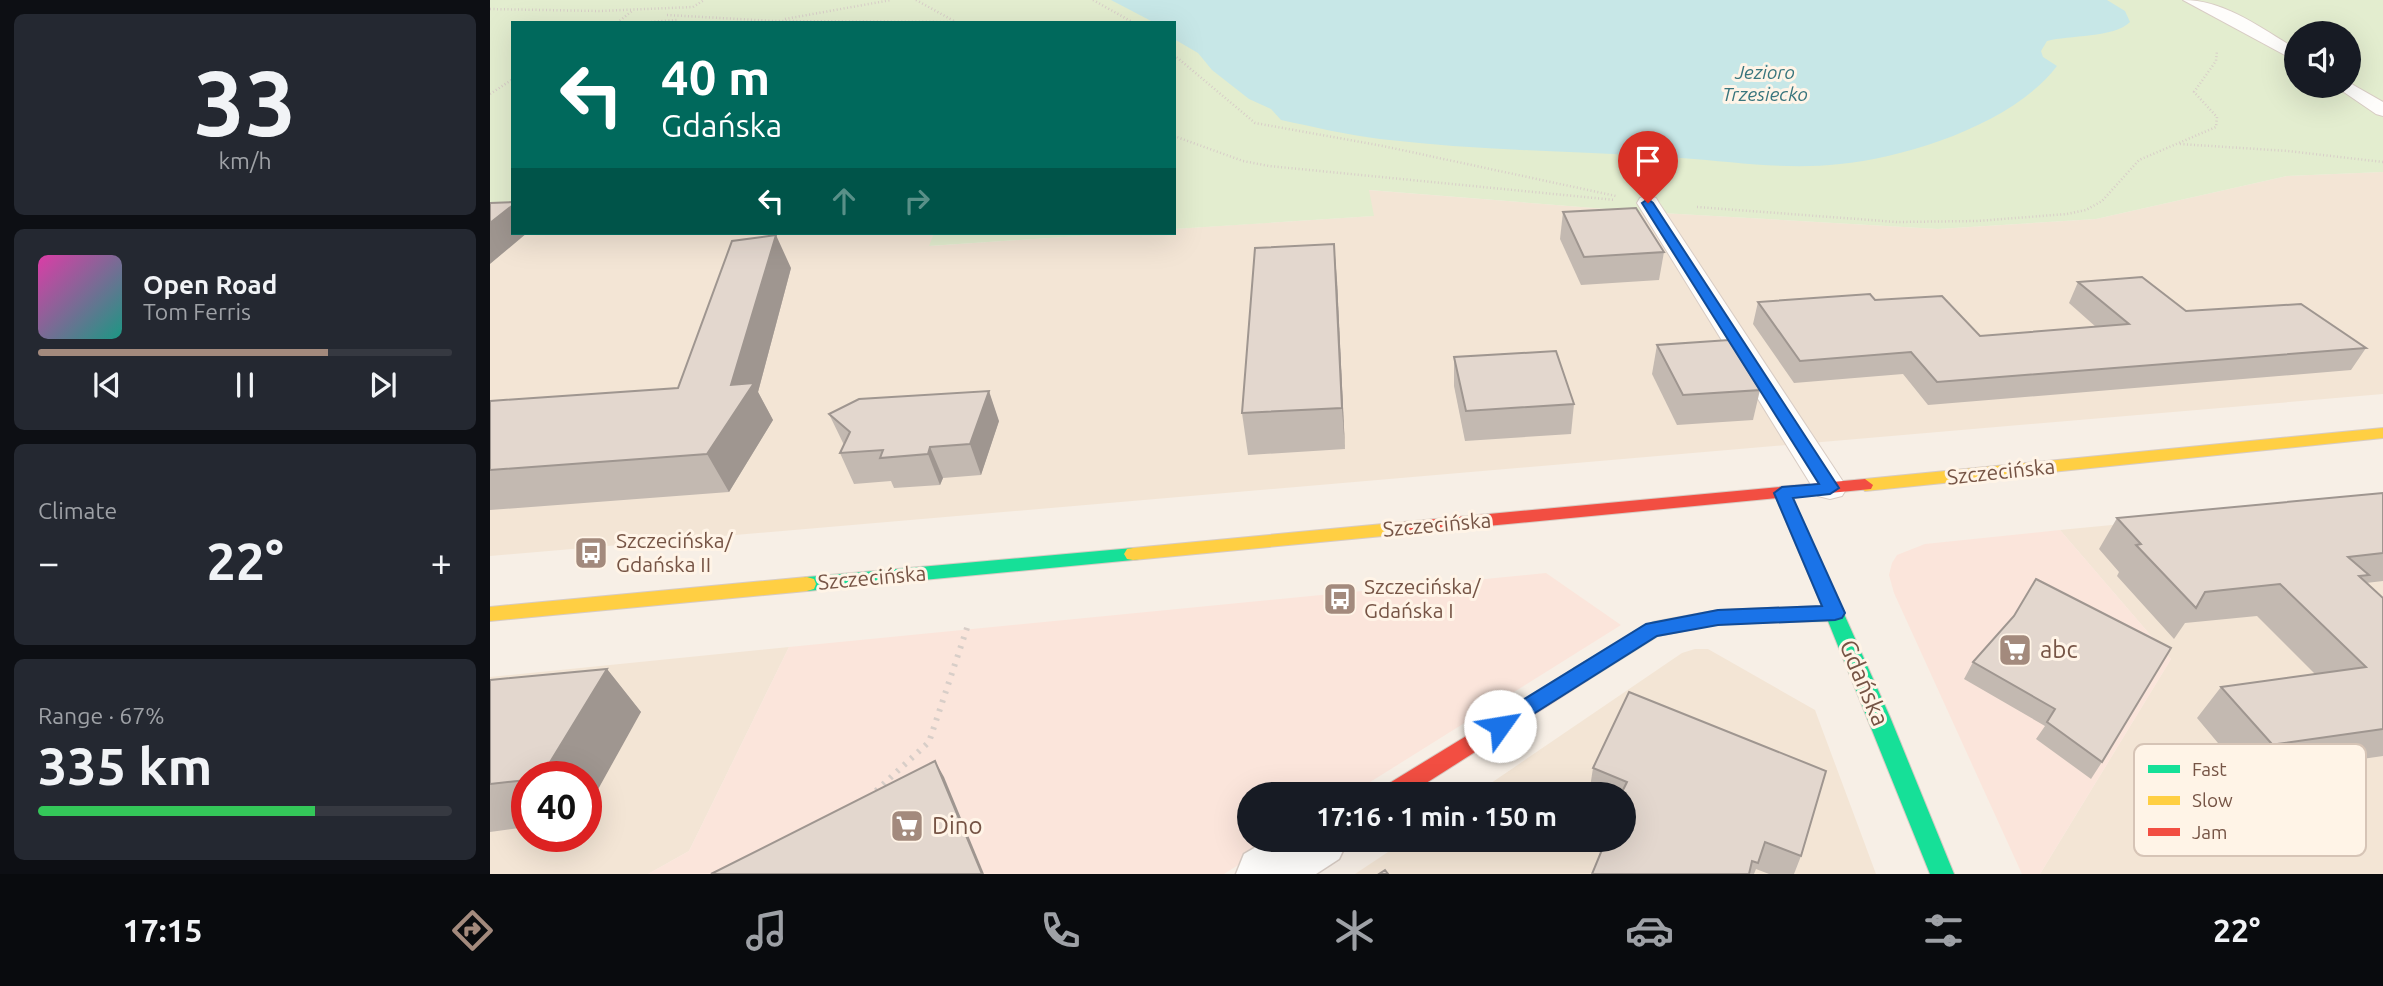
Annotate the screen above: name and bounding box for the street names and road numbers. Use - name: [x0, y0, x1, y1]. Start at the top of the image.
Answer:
- street label: Szczecińska: [1946, 453, 2056, 489]
- street label: Szczecińska: [1382, 507, 1492, 541]
- street label: Szczecińska: [817, 560, 927, 594]
- street label: Gdańska: [1834, 636, 1895, 730]

